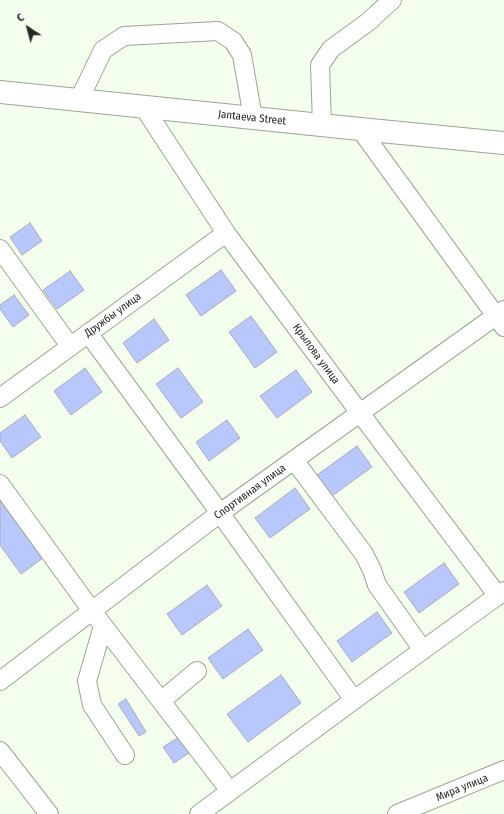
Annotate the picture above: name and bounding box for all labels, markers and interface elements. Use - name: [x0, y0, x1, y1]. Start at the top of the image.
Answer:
- north arrow: [8, 8, 48, 48]
- text: С: [14, 11, 27, 25]
- street label: Jantaeva Street: [217, 108, 287, 128]
- street label: Дружбы улица: [82, 290, 144, 340]
- street label: Крылова улица: [290, 321, 342, 387]
- street label: Спортивная улица: [212, 462, 288, 522]
- street label: Мира улица: [434, 772, 490, 804]

